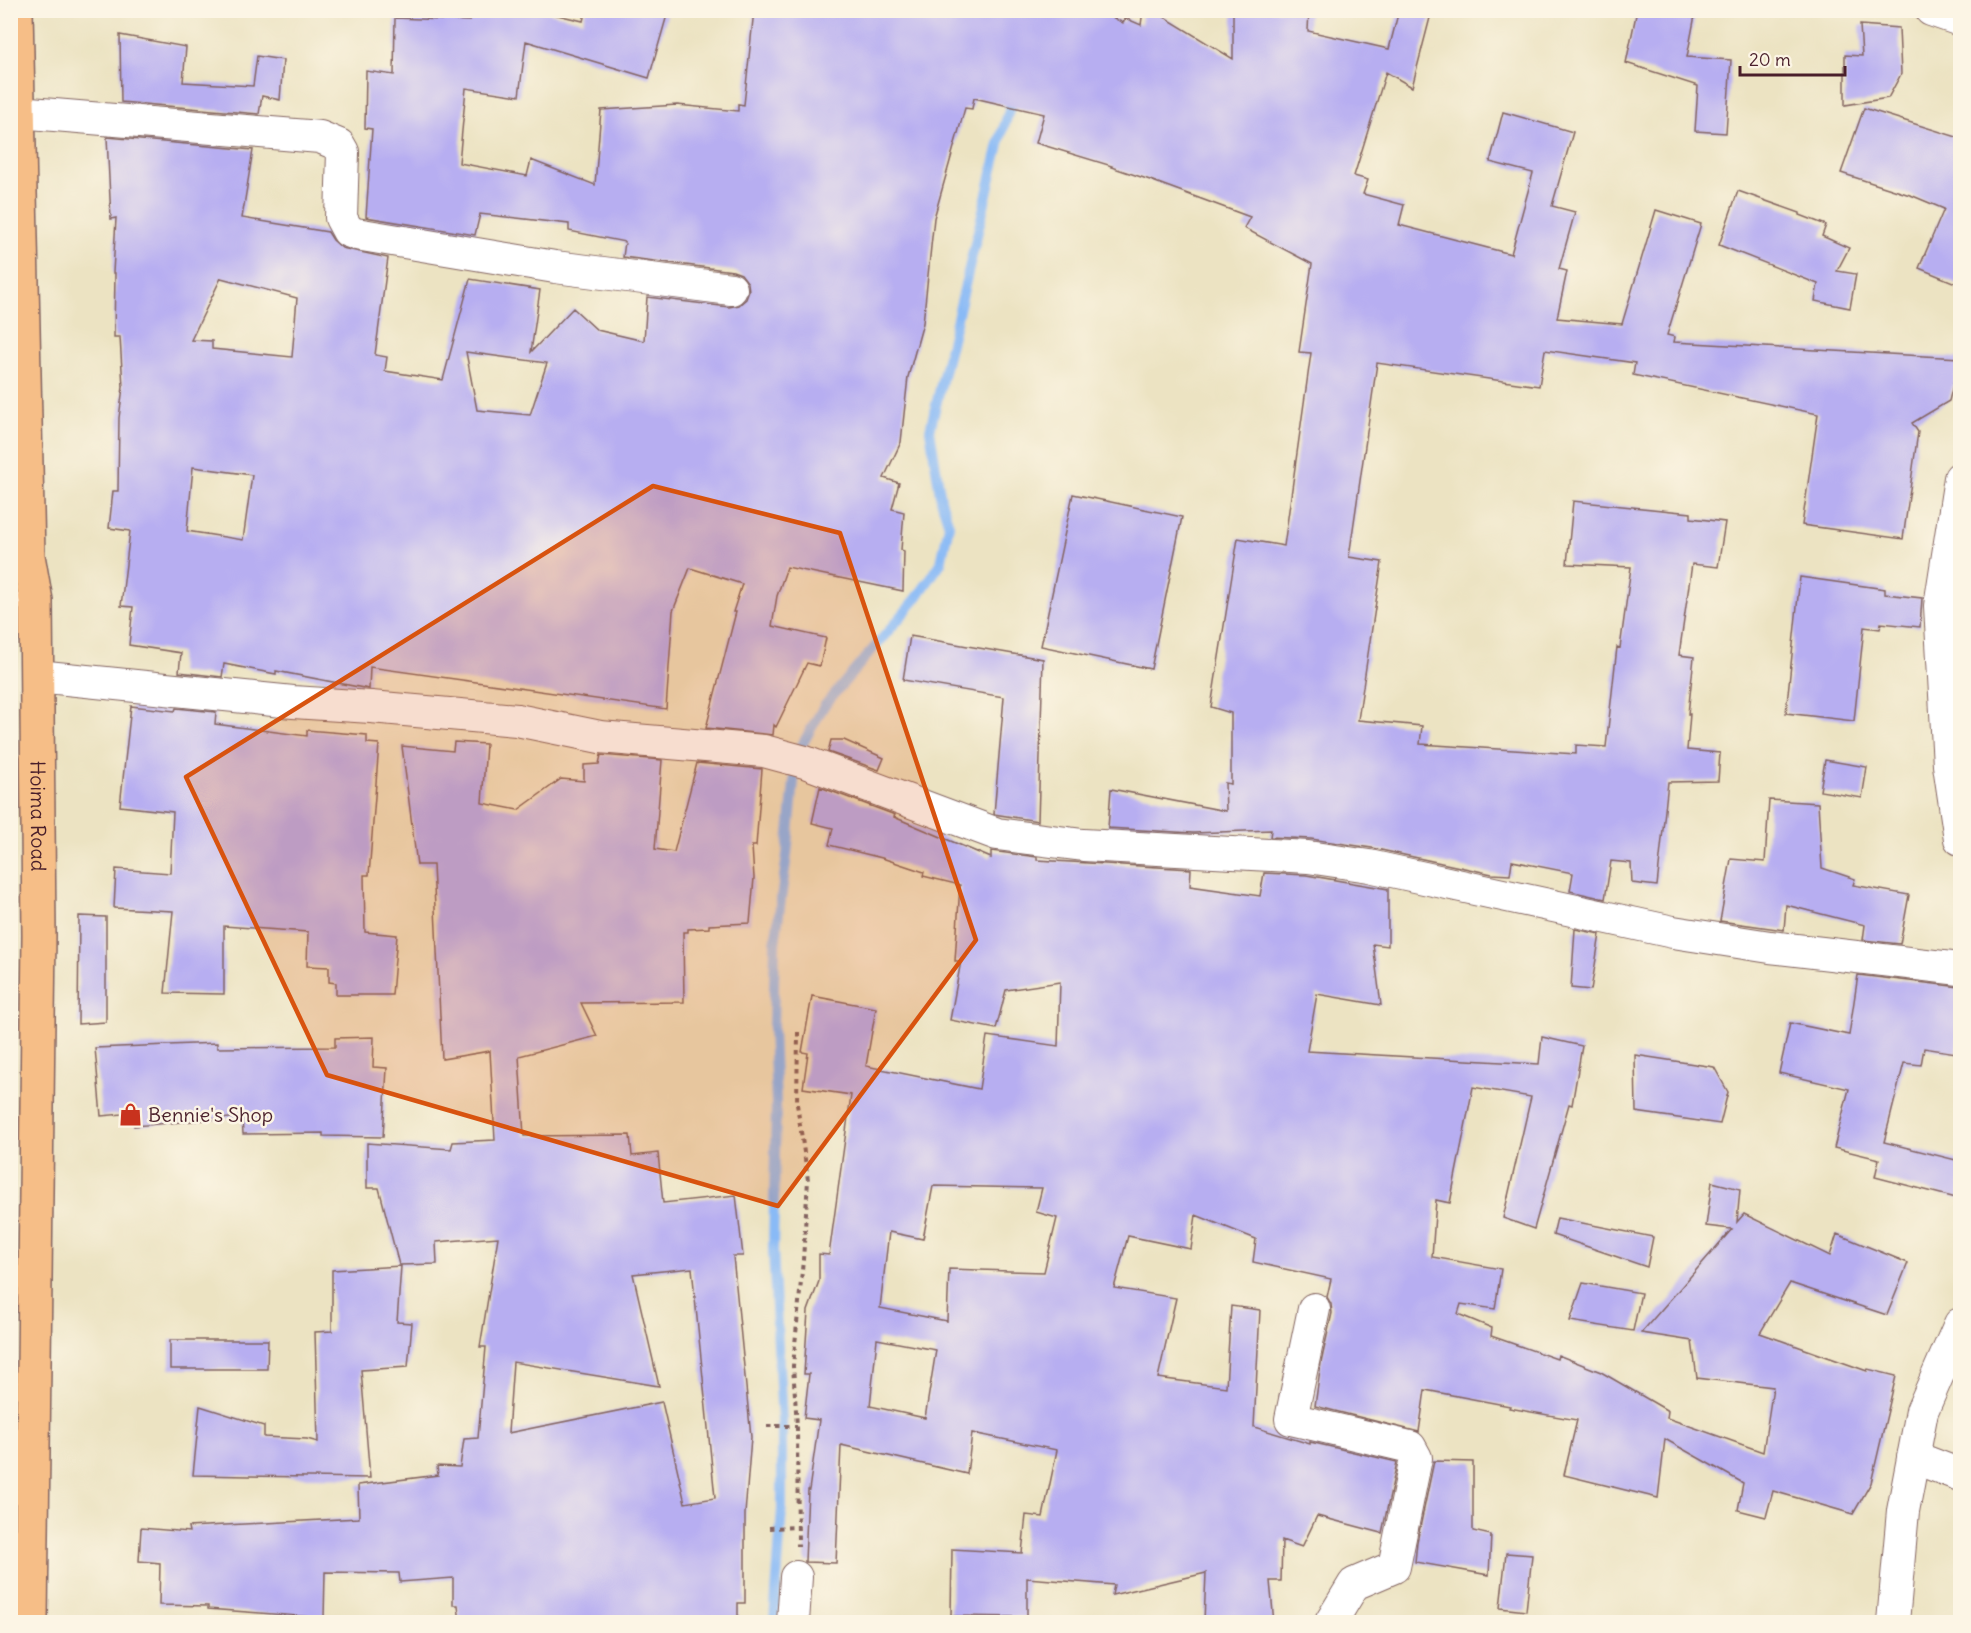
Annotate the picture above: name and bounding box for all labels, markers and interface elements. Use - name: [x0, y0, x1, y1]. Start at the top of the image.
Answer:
- scale bar: [1740, 39, 1845, 77]
- text: 20 m: [1749, 48, 1791, 71]
- street label: Hoima Road: [25, 761, 51, 872]
- shop icon: Bennie's Shop: [117, 1102, 143, 1128]
- place label: Bennie's Shop: [148, 1102, 273, 1127]

